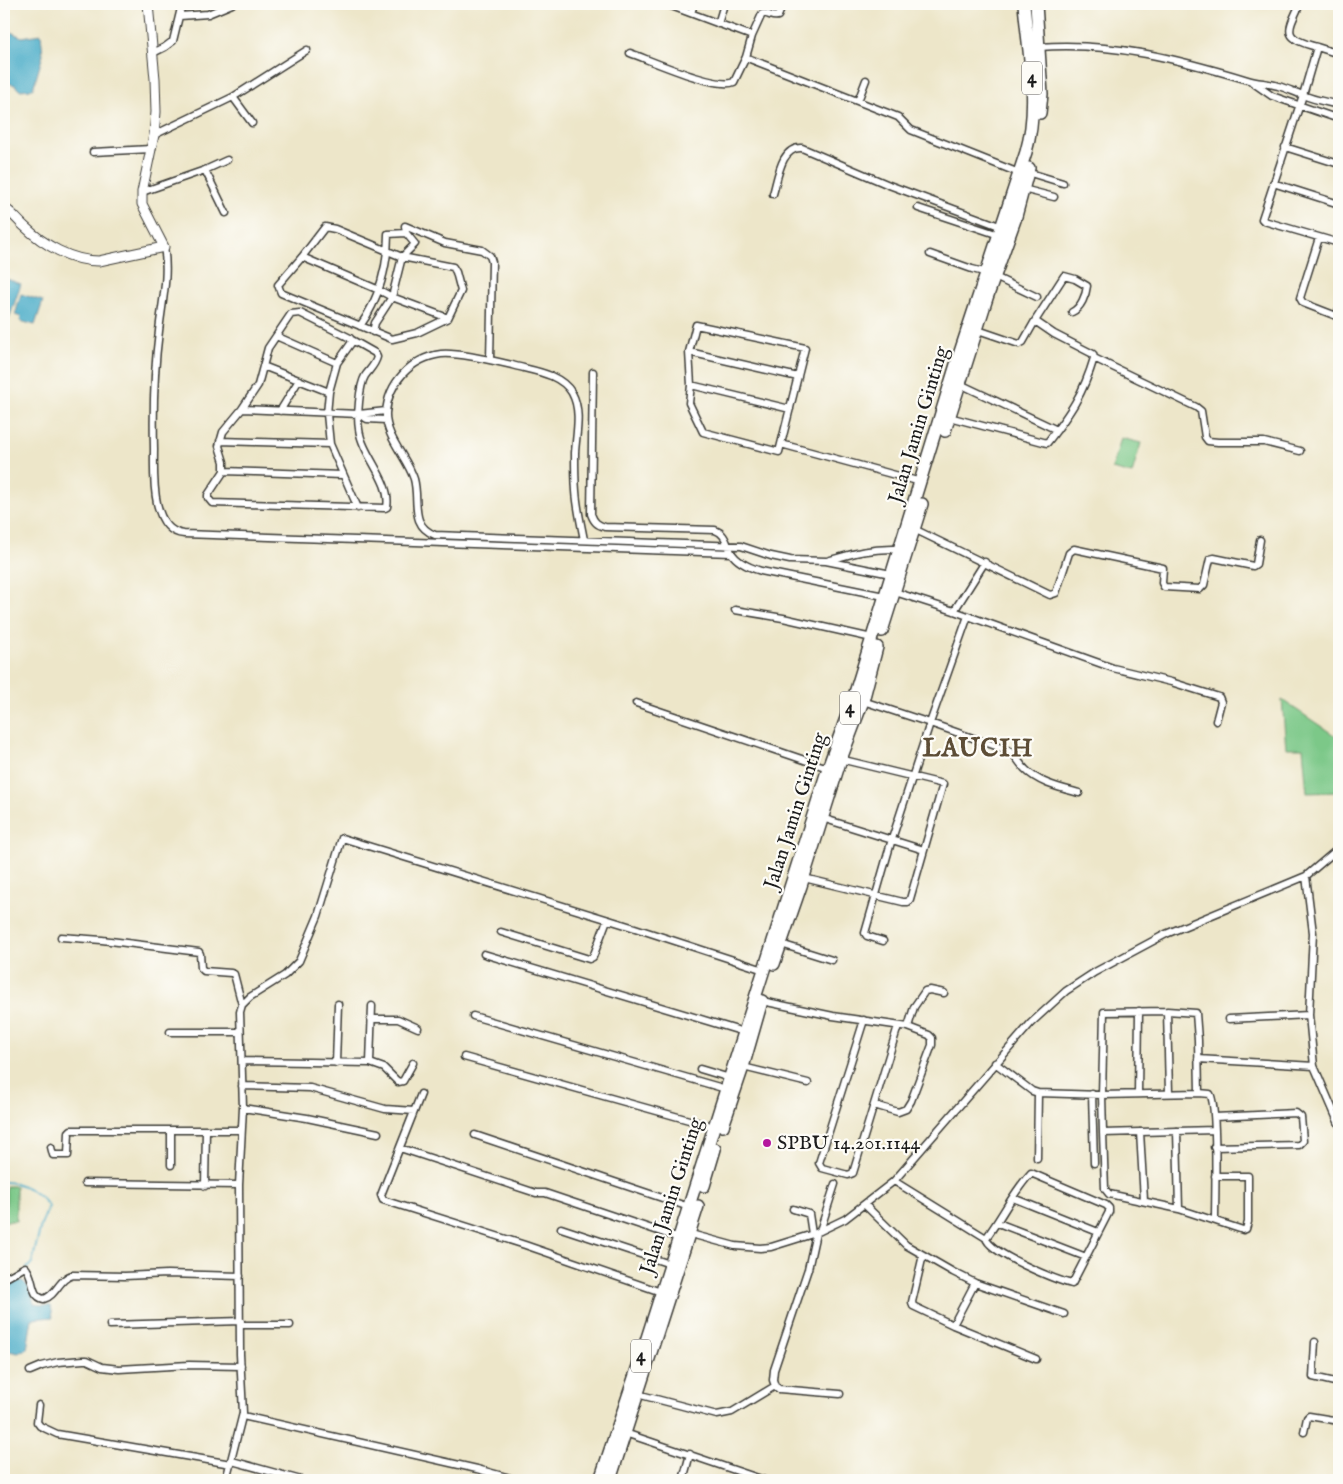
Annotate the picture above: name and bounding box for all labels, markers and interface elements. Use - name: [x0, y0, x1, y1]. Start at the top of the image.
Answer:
- road number: 4: [1022, 62, 1042, 94]
- street label: Jalan Jamin Ginting: [883, 342, 955, 509]
- road number: 4: [840, 691, 860, 724]
- street label: Jalan Jamin Ginting: [758, 728, 833, 894]
- district label: LAUCIH: [923, 733, 1033, 765]
- street label: Jalan Jamin Ginting: [634, 1113, 709, 1279]
- place label: SPBU 14.201.1144: [777, 1131, 921, 1156]
- marker: SPBU 14.201.1144: [761, 1137, 773, 1149]
- road number: 4: [631, 1340, 651, 1372]

